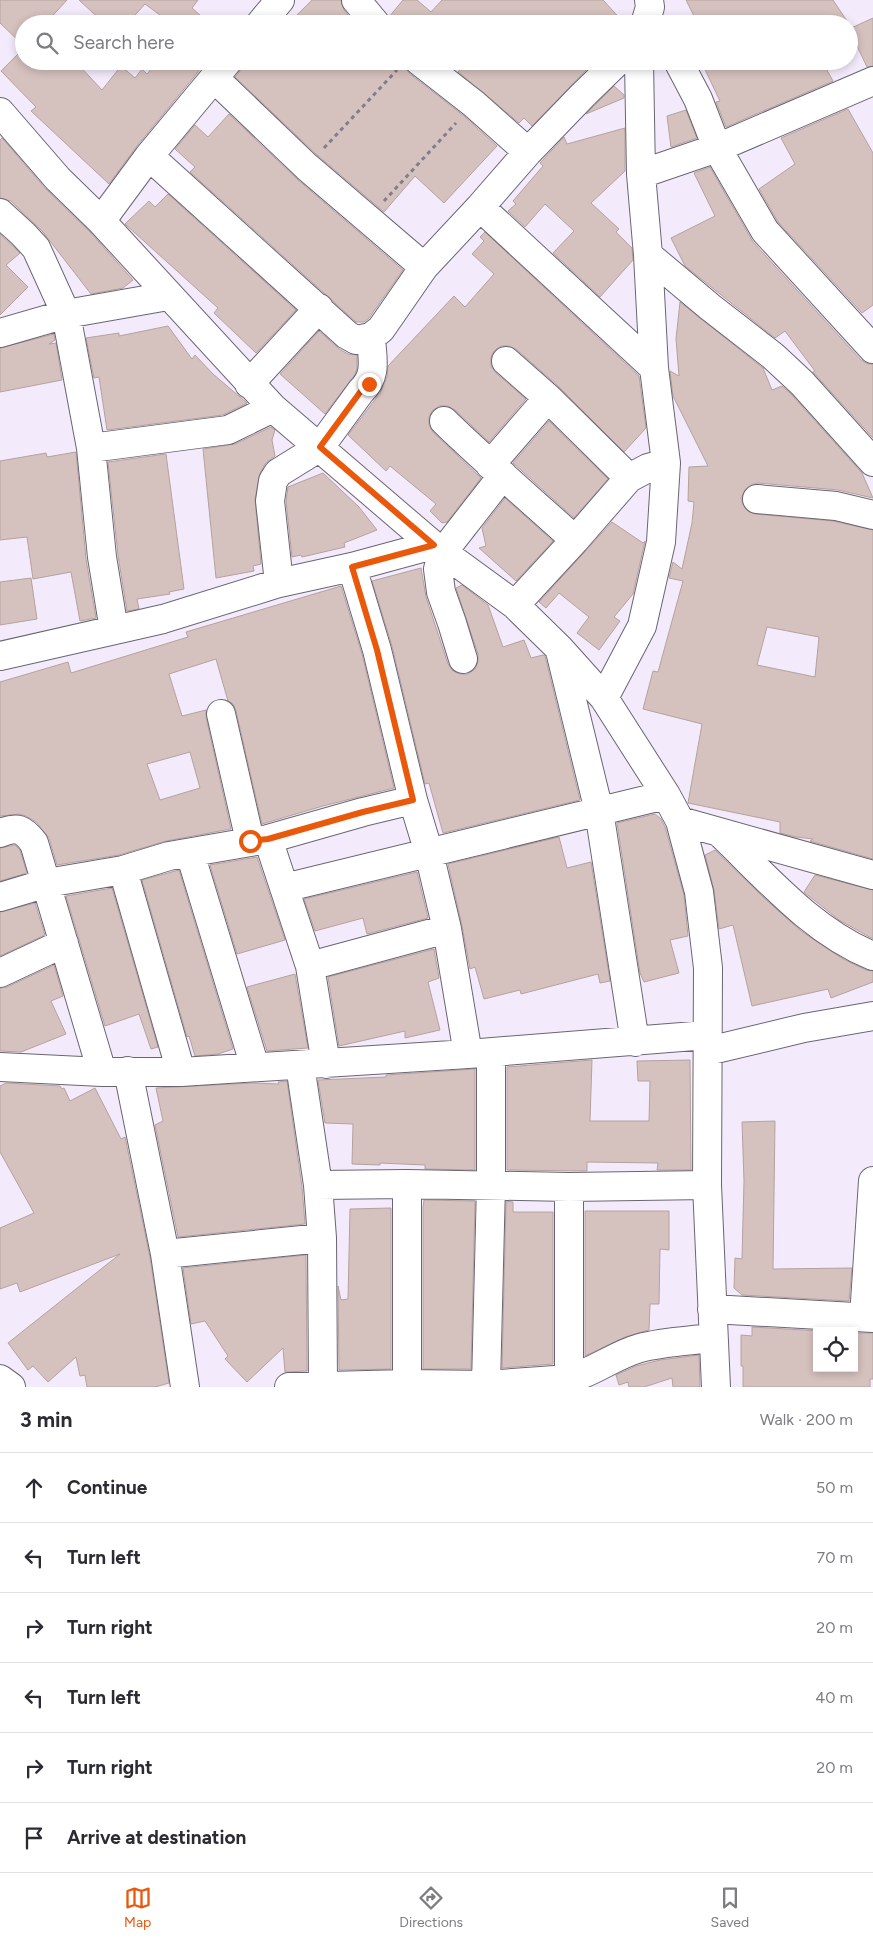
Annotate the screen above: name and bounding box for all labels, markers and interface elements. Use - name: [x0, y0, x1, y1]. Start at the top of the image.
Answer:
- search box: [15, 15, 858, 70]
- icon: search: [33, 29, 61, 57]
- text: Search here: [73, 31, 175, 54]
- route end: [358, 373, 381, 396]
- route start: [239, 830, 262, 853]
- map controls: [813, 1327, 858, 1372]
- button: locate: [813, 1327, 858, 1372]
- text: 3 min: [20, 1407, 72, 1432]
- text: Walk · 200 m: [760, 1410, 853, 1429]
- icon: ahead: [20, 1474, 48, 1502]
- text: Continue: [67, 1476, 147, 1499]
- text: 50 m: [816, 1478, 853, 1497]
- icon: left: [20, 1544, 48, 1572]
- text: Turn left: [67, 1546, 141, 1569]
- text: 70 m: [817, 1548, 853, 1567]
- icon: right: [20, 1614, 48, 1642]
- text: Turn right: [67, 1616, 153, 1639]
- text: 20 m: [816, 1618, 853, 1637]
- icon: left: [20, 1684, 48, 1712]
- text: Turn left: [67, 1686, 141, 1709]
- text: 40 m: [815, 1688, 853, 1707]
- icon: right: [20, 1754, 48, 1782]
- text: Turn right: [67, 1756, 153, 1779]
- text: 20 m: [816, 1758, 853, 1777]
- icon: arrive: [20, 1824, 48, 1852]
- text: Arrive at destination: [67, 1826, 246, 1849]
- tab: Map: [124, 1884, 152, 1931]
- tab: Directions: [399, 1884, 463, 1931]
- tab: Saved: [711, 1884, 749, 1931]

